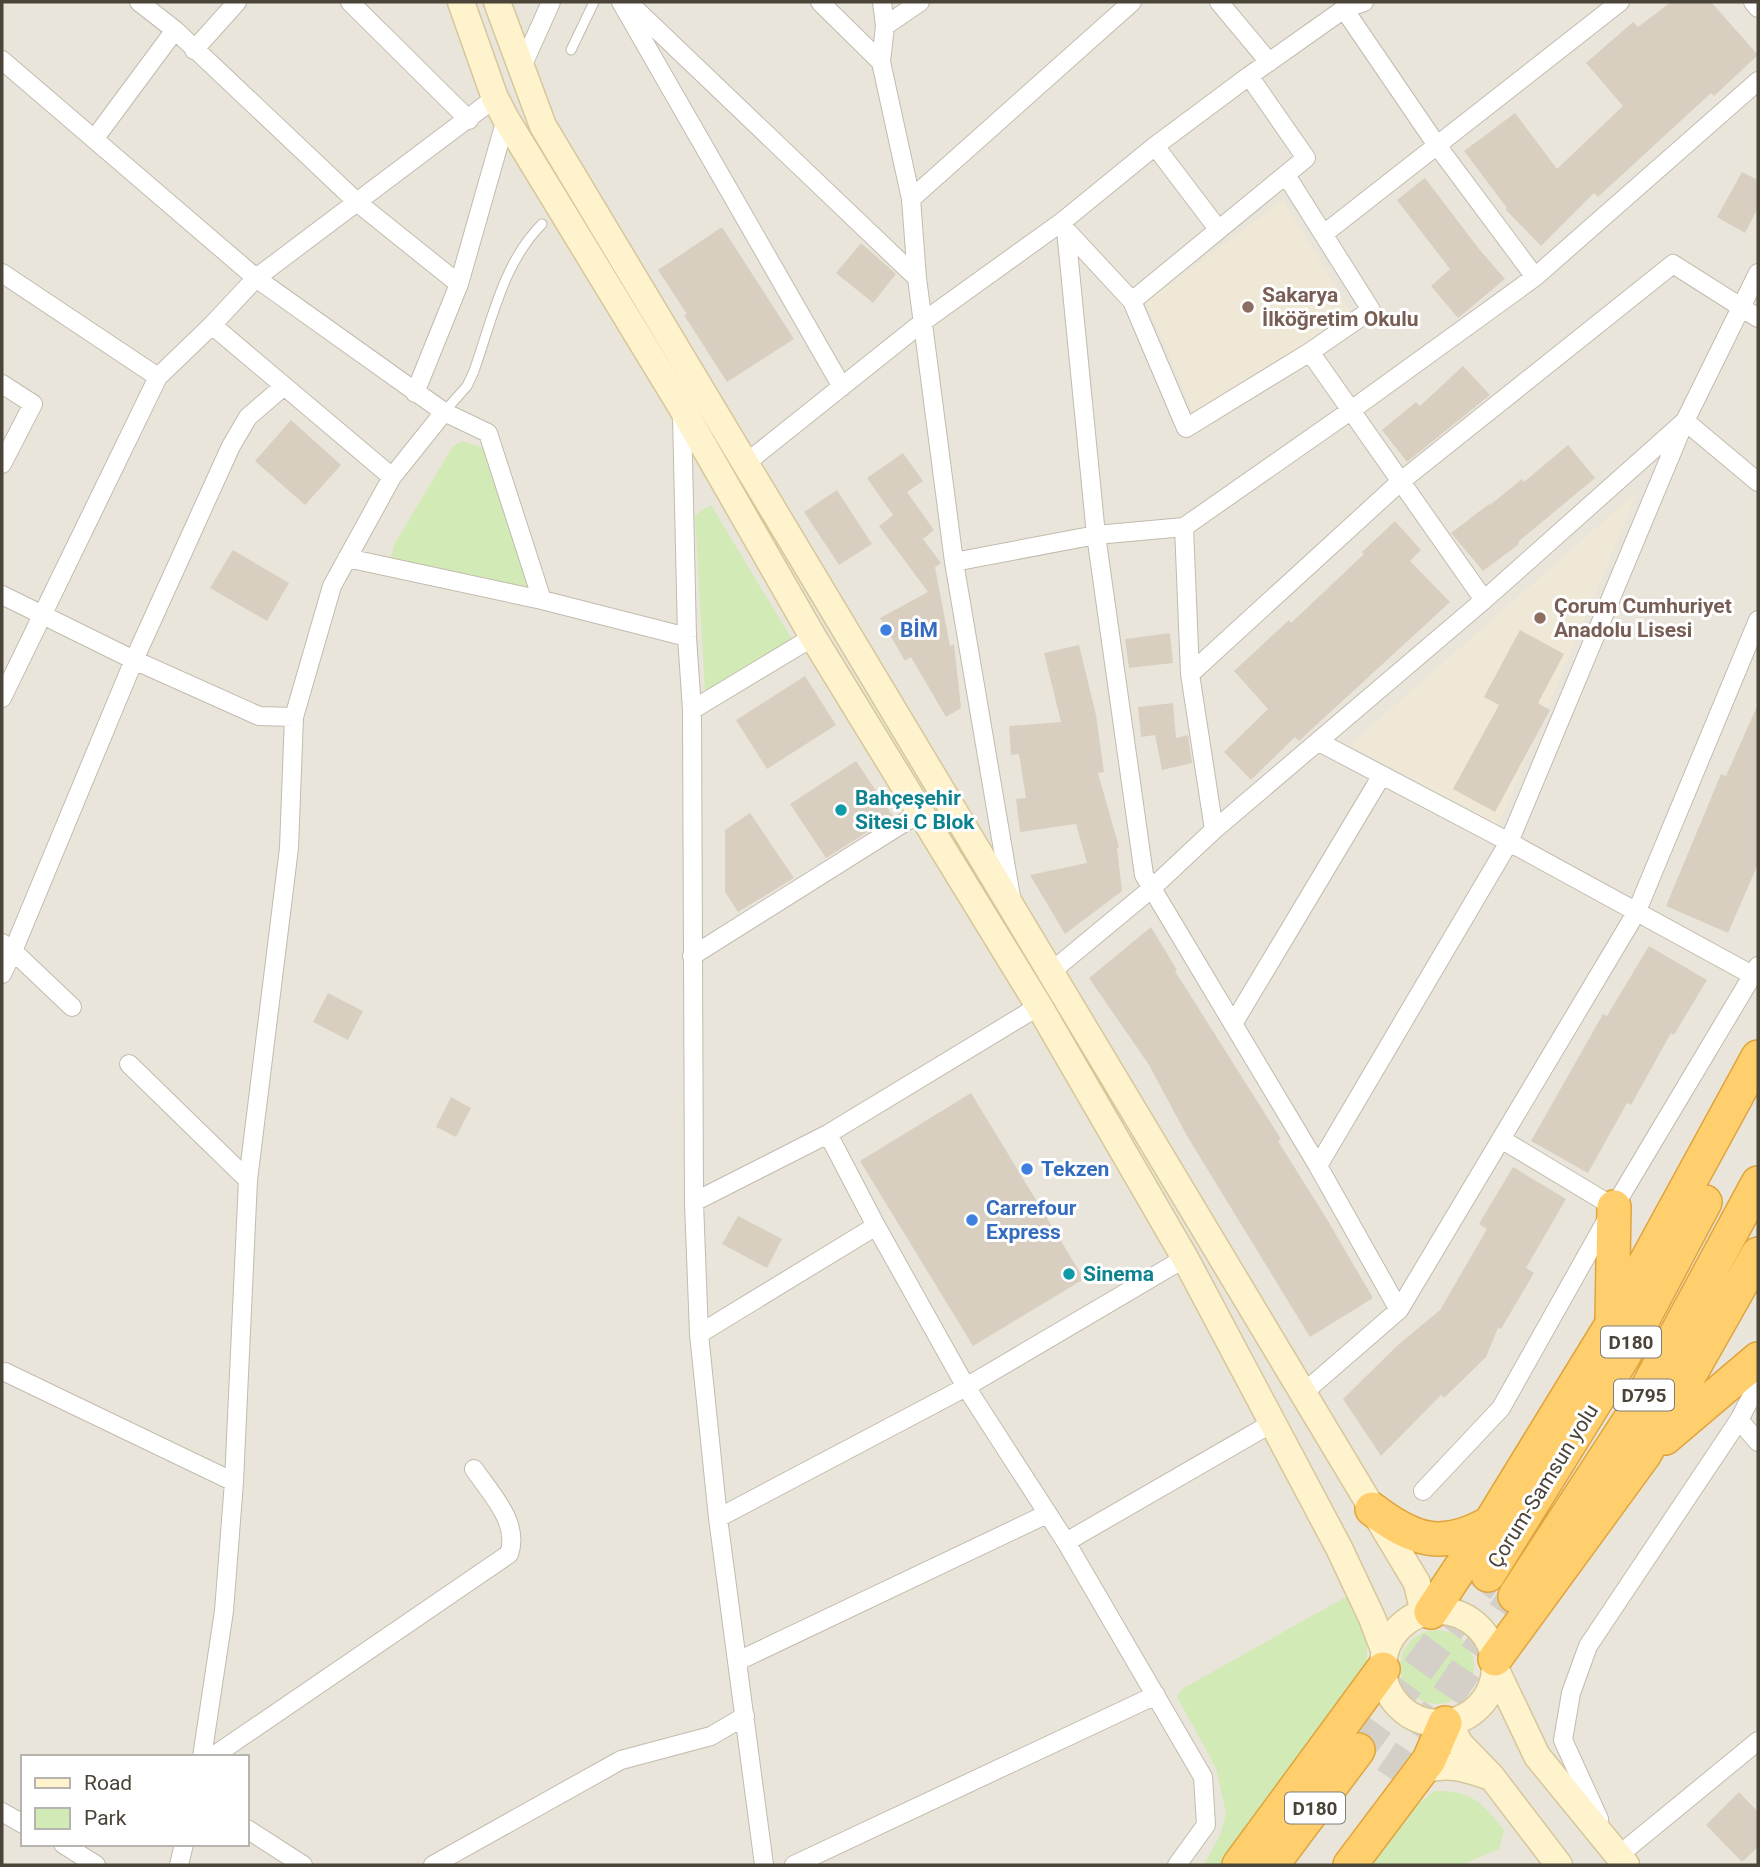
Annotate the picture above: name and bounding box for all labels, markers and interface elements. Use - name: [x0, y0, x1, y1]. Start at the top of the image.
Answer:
- place label: Sakarya İlköğretim Okulu: [1262, 283, 1418, 331]
- marker: Sakarya İlköğretim Okulu: [1240, 299, 1256, 315]
- place label: Çorum Cumhuriyet Anadolu Lisesi: [1554, 594, 1732, 642]
- marker: Çorum Cumhuriyet Anadolu Lisesi: [1532, 610, 1548, 626]
- place label: BİM: [900, 618, 938, 642]
- marker: BİM: [878, 622, 894, 638]
- place label: Bahçeşehir Sitesi C Blok: [855, 786, 975, 834]
- marker: Bahçeşehir Sitesi C Blok: [833, 802, 849, 818]
- place label: Tekzen: [1041, 1157, 1109, 1181]
- marker: Tekzen: [1019, 1161, 1035, 1177]
- place label: Carrefour Express: [986, 1196, 1077, 1244]
- marker: Carrefour Express: [964, 1212, 980, 1228]
- place label: Sinema: [1083, 1262, 1154, 1286]
- marker: Sinema: [1061, 1266, 1077, 1282]
- road number: D180: [1601, 1326, 1661, 1358]
- road number: D795: [1614, 1380, 1674, 1410]
- street label: Çorum-Samsun yolu: [1483, 1400, 1603, 1572]
- legend: [21, 1755, 248, 1846]
- text: Road: [84, 1771, 132, 1795]
- road number: D180: [1285, 1792, 1345, 1824]
- text: Park: [84, 1806, 127, 1830]

